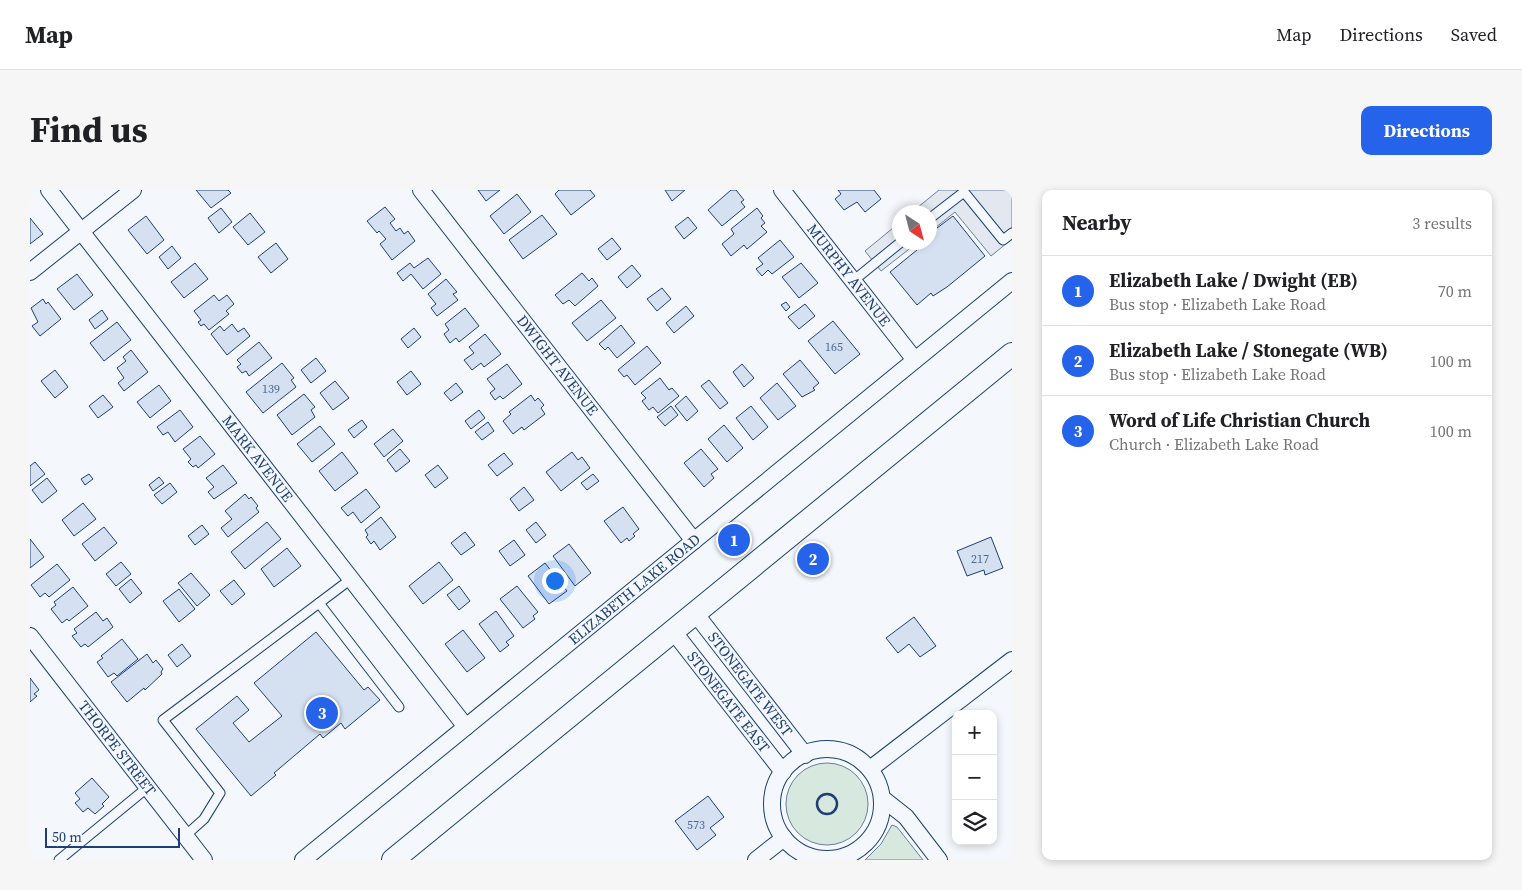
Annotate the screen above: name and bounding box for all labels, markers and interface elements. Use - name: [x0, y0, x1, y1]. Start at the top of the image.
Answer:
- text: Map: [25, 18, 73, 51]
- text: Map: [1276, 22, 1312, 47]
- text: Directions: [1340, 22, 1423, 47]
- text: Saved: [1451, 22, 1497, 47]
- text: Find us: [30, 106, 148, 154]
- button: Directions: [1361, 106, 1492, 155]
- north arrow: [892, 205, 937, 250]
- text: Nearby: [1062, 208, 1132, 237]
- text: 3 results: [1412, 212, 1472, 234]
- street label: MURPHY AVENUE: [802, 219, 896, 330]
- text: Elizabeth Lake / Dwight (EB): [1109, 267, 1358, 293]
- text: 1: [1074, 280, 1082, 302]
- text: 70 m: [1438, 280, 1472, 302]
- text: Bus stop · Elizabeth Lake Road: [1109, 293, 1326, 315]
- street label: DWIGHT AVENUE: [512, 310, 603, 419]
- text: Elizabeth Lake / Stonegate (WB): [1109, 337, 1388, 363]
- house number: 165: [825, 339, 843, 355]
- text: 2: [1074, 350, 1082, 372]
- text: 100 m: [1430, 350, 1472, 372]
- text: Bus stop · Elizabeth Lake Road: [1109, 363, 1326, 385]
- house number: 139: [262, 381, 280, 397]
- text: Word of Life Christian Church: [1109, 407, 1370, 433]
- street label: MARK AVENUE: [218, 411, 298, 506]
- text: 3: [1074, 420, 1082, 442]
- text: 100 m: [1430, 420, 1472, 442]
- text: Church · Elizabeth Lake Road: [1109, 433, 1319, 455]
- pin: 1: [718, 521, 750, 559]
- street label: ELIZABETH LAKE ROAD: [564, 529, 705, 649]
- pin: 2: [797, 540, 829, 578]
- house number: 217: [971, 551, 989, 567]
- your location: [542, 568, 568, 594]
- street label: STONEGATE WEST: [703, 627, 798, 740]
- street label: STONEGATE EAST: [683, 647, 775, 757]
- pin: 3: [306, 694, 338, 732]
- street label: THORPE STREET: [74, 696, 161, 800]
- map controls: [952, 710, 997, 845]
- button: +: [952, 710, 997, 755]
- button: −: [952, 755, 997, 800]
- button: layers: [952, 800, 997, 845]
- house number: 573: [687, 817, 705, 833]
- scale bar: [45, 825, 180, 848]
- text: 50 m: [52, 827, 82, 847]

